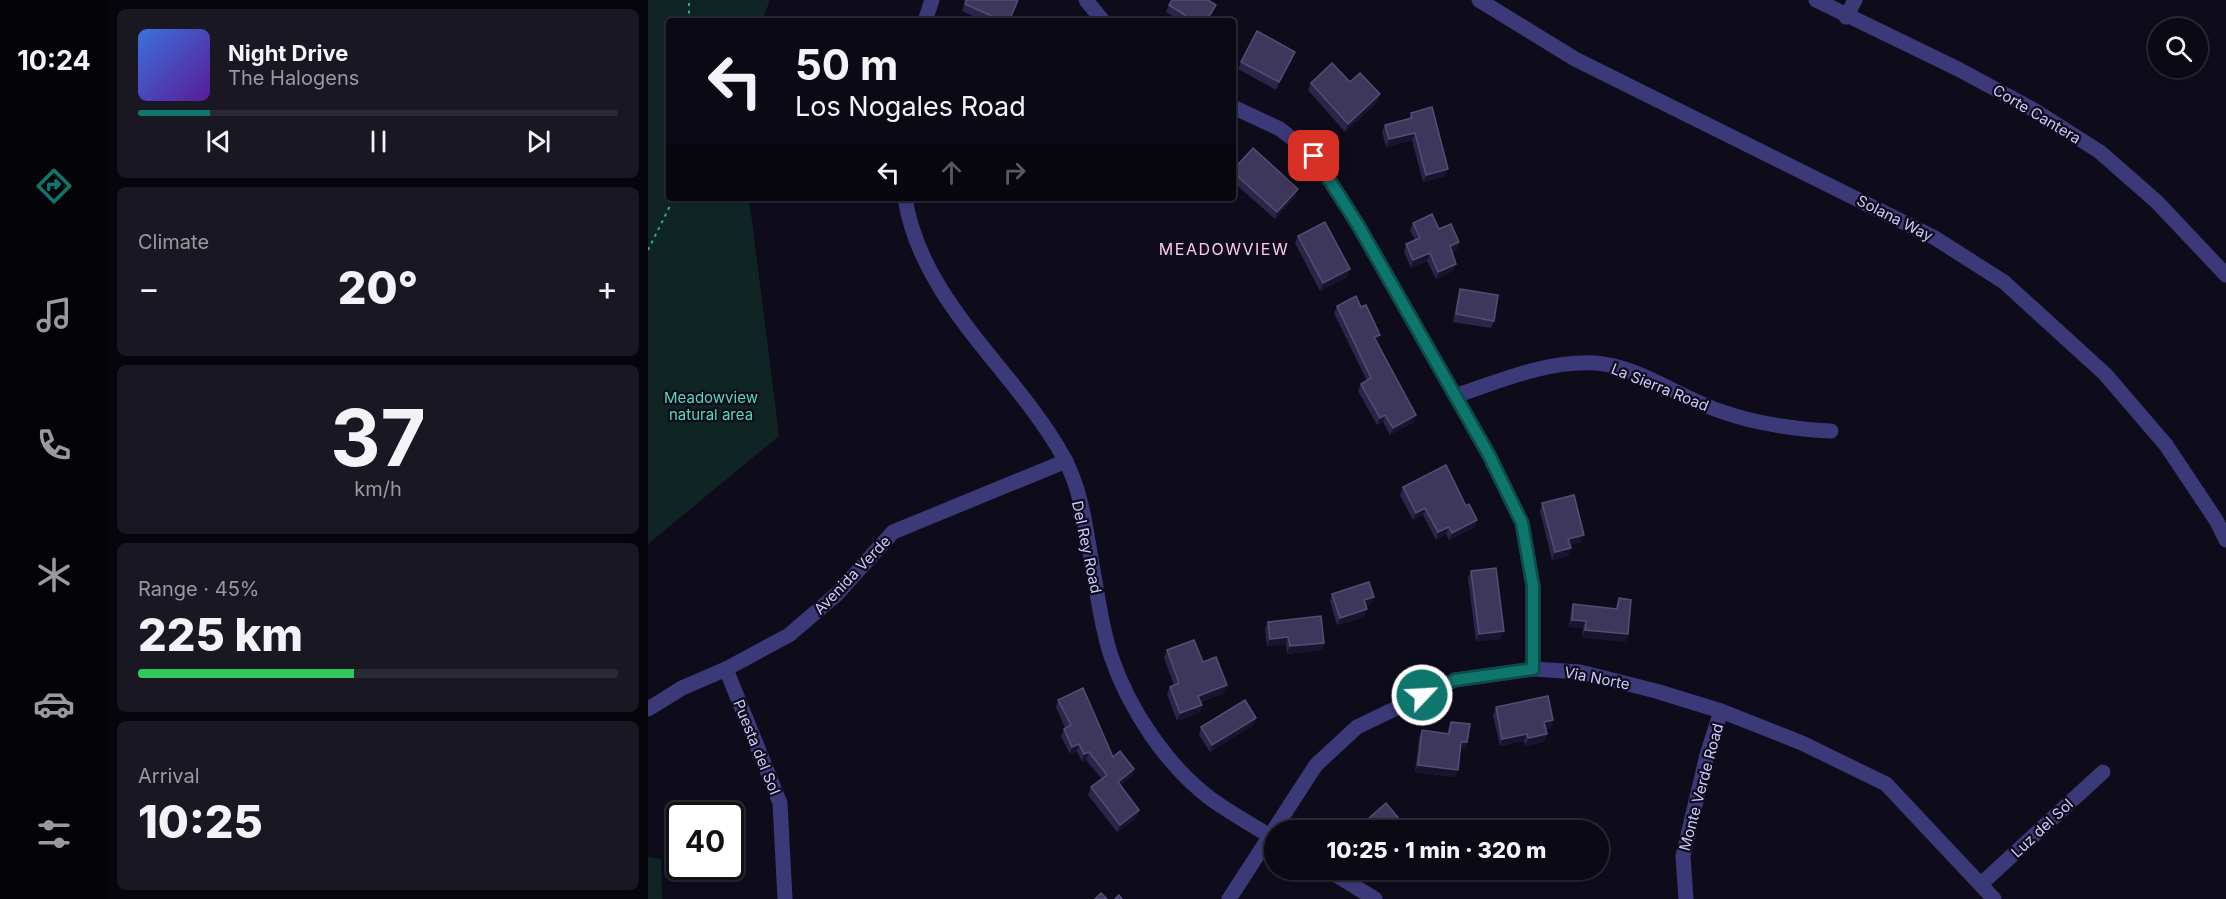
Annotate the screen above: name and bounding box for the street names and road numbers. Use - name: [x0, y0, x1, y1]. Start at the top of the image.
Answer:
- street label: Corte Cantera: [1990, 80, 2084, 148]
- street label: Solana Way: [1854, 191, 1937, 246]
- street label: La Sierra Road: [1608, 359, 1712, 415]
- street label: Del Rey Road: [1068, 499, 1106, 595]
- street label: Avenida Verde: [810, 532, 894, 618]
- street label: Via Norte: [1563, 662, 1631, 694]
- street label: Puesta del Sol: [729, 697, 785, 797]
- street label: Monte Verde Road: [1675, 721, 1727, 853]
- street label: Luz del Sol: [2007, 794, 2077, 862]

